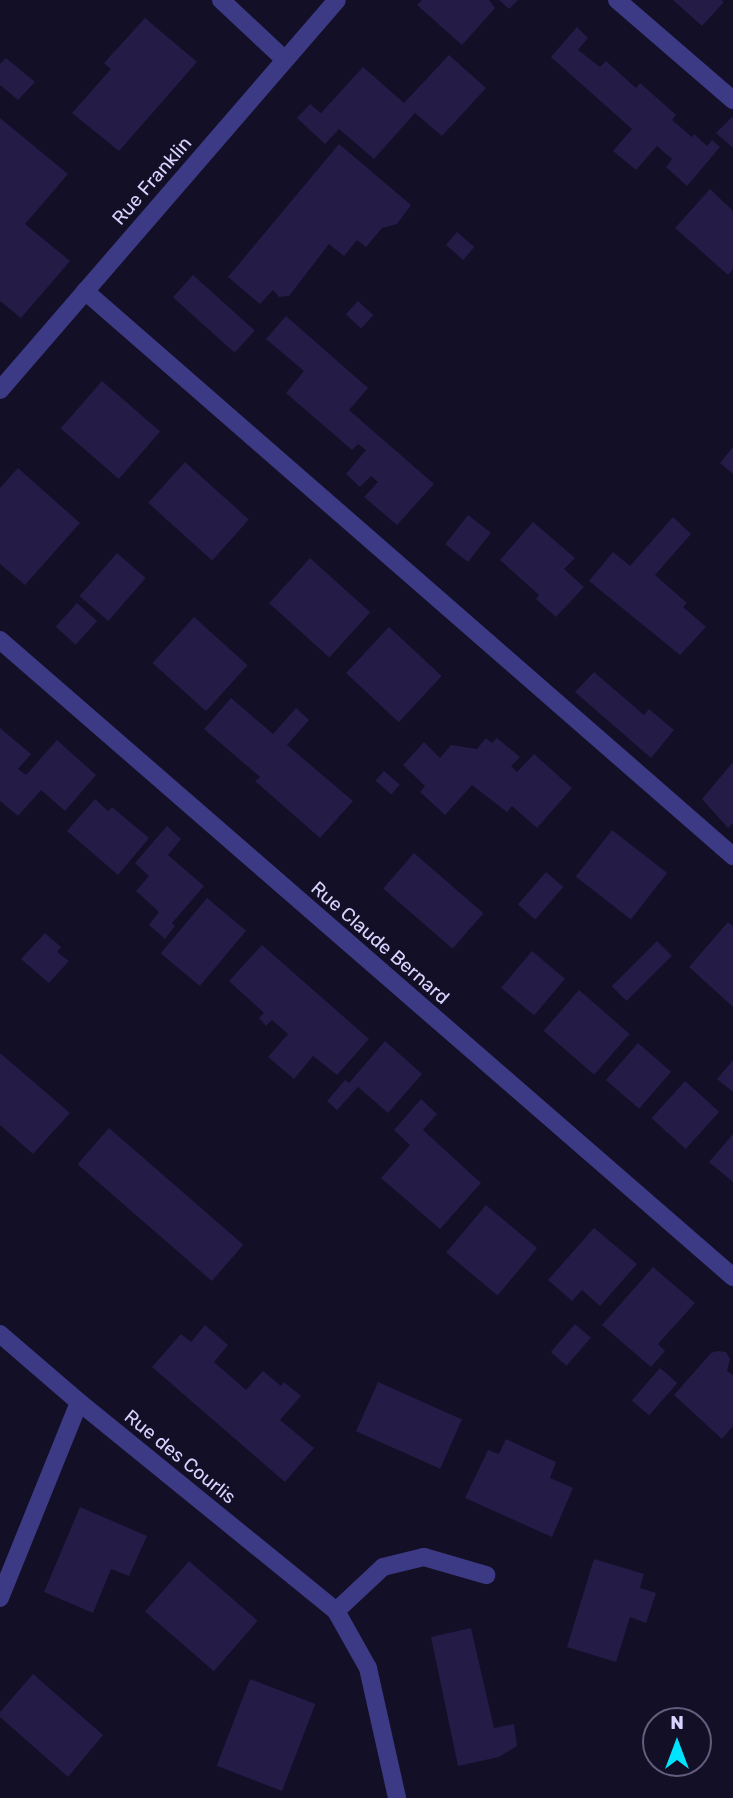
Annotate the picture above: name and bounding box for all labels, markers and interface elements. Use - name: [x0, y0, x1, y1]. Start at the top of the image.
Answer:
- street label: Rue Franklin: [107, 132, 197, 230]
- street label: Rue Claude Bernard: [306, 877, 454, 1009]
- street label: Rue des Courlis: [120, 1405, 240, 1509]
- north arrow: [642, 1707, 712, 1777]
- text: N: [670, 1711, 684, 1734]

